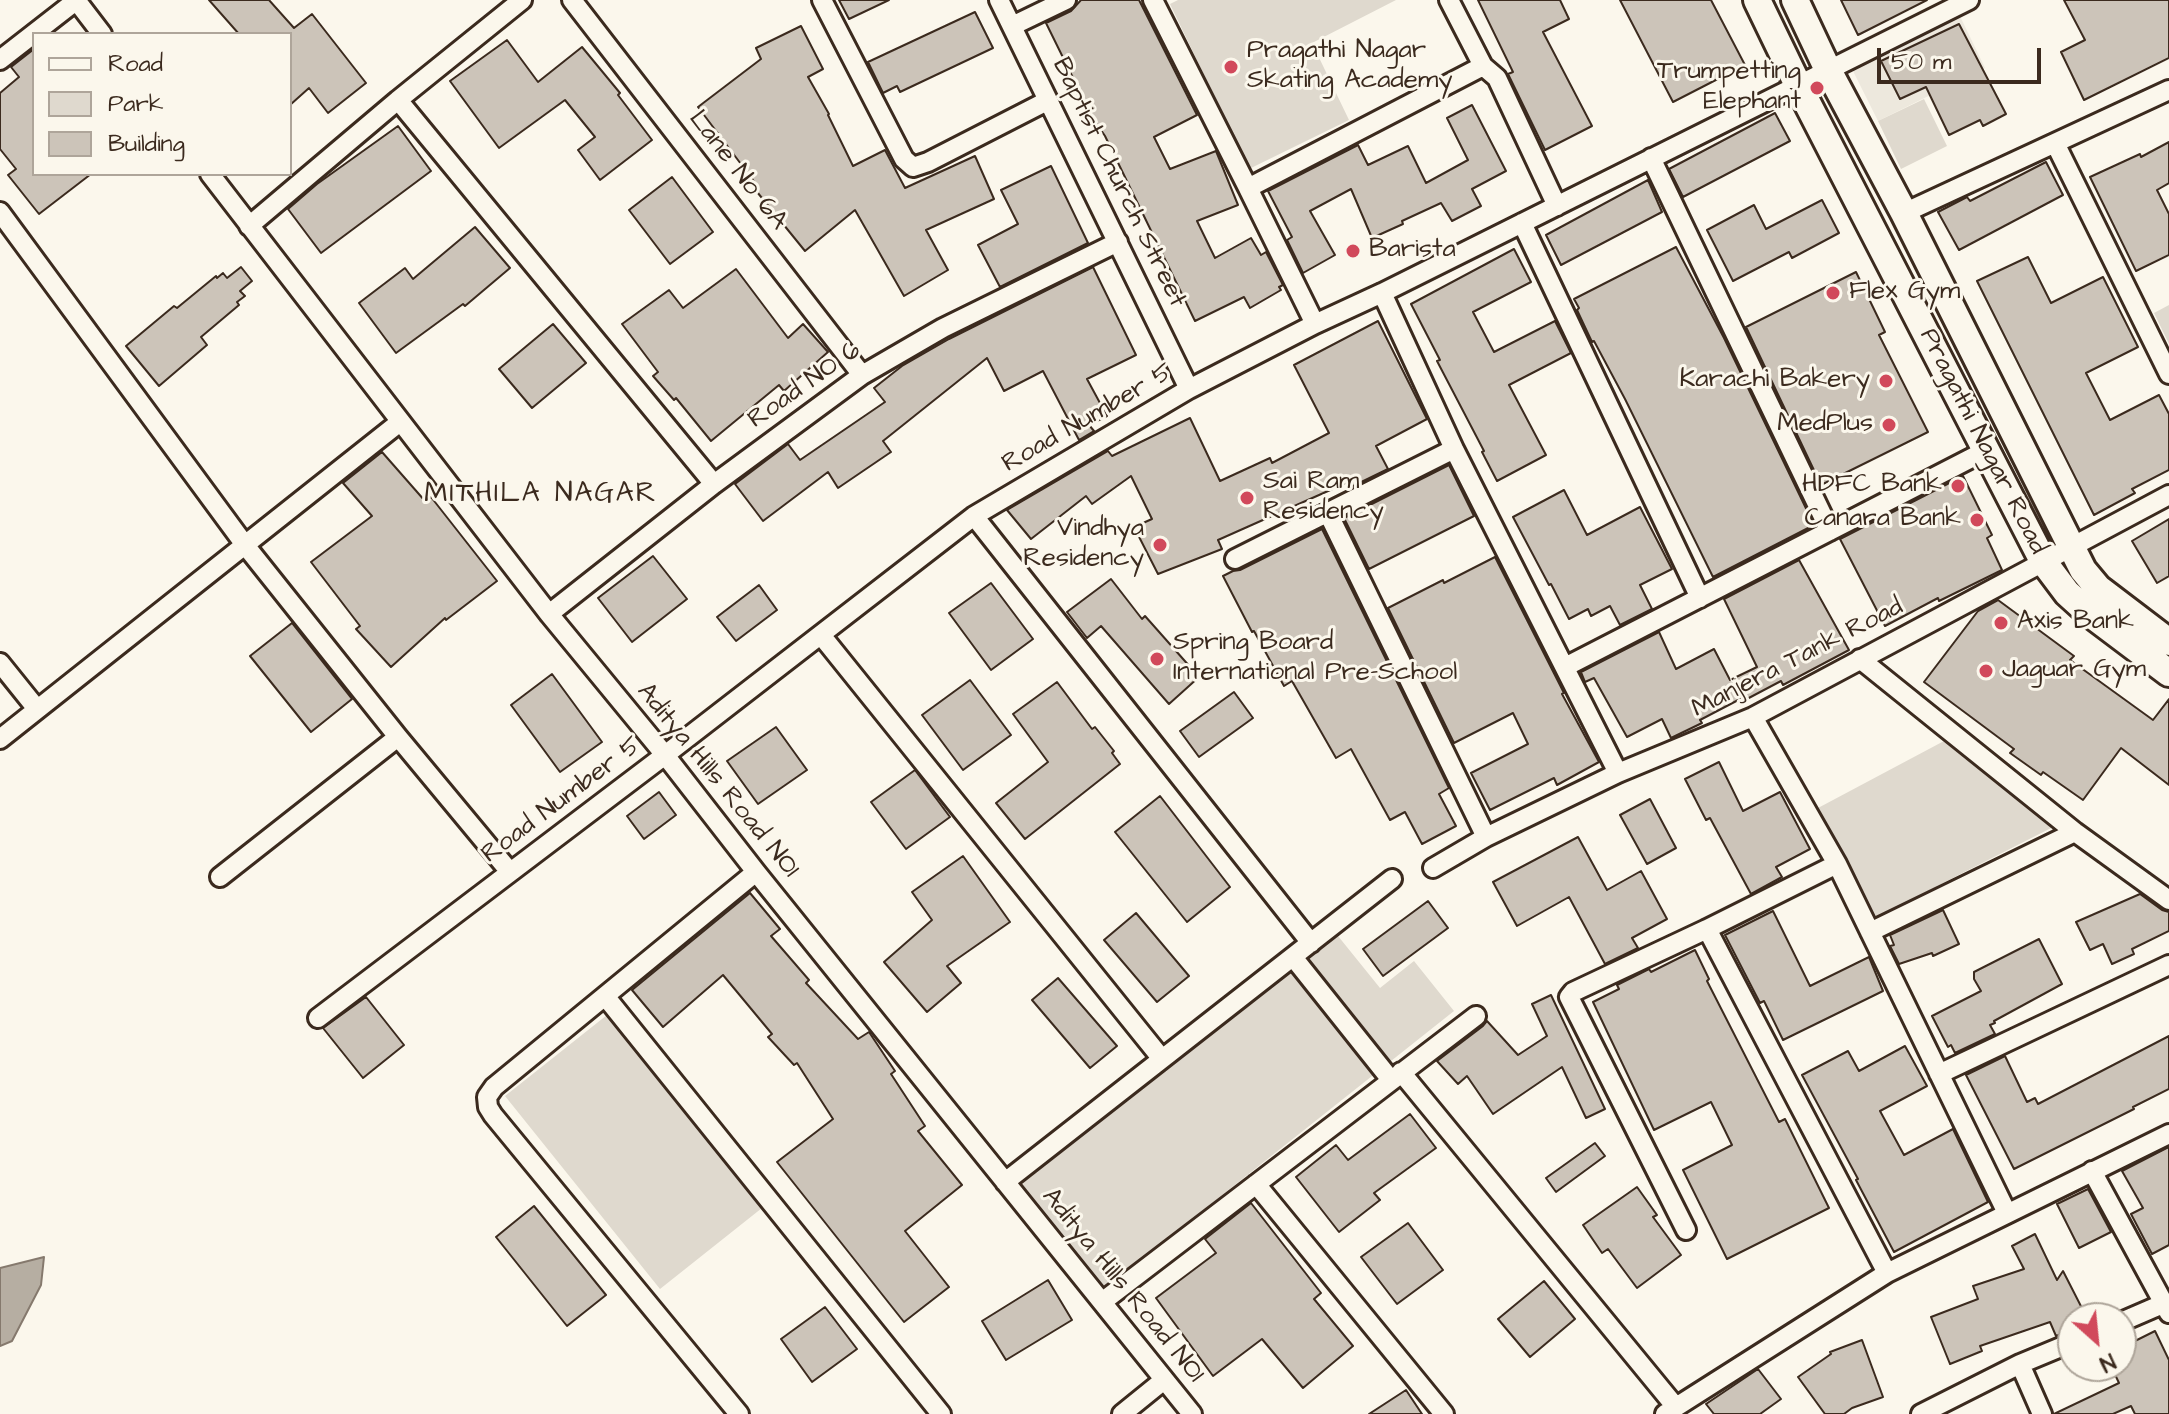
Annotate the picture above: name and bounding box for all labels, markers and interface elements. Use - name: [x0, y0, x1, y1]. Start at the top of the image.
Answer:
- legend: [32, 32, 292, 176]
- scale bar: [1881, 32, 2045, 82]
- place label: Pragathi Nagar Skating Academy: [1247, 36, 1452, 98]
- text: 50 m: [1891, 45, 1951, 79]
- text: Road: [108, 47, 163, 81]
- street label: Baptist Church Street: [1044, 53, 1192, 313]
- place label: Trumpetting Elephant: [1657, 57, 1801, 118]
- marker: Pragathi Nagar Skating Academy: [1222, 58, 1240, 76]
- marker: Trumpetting Elephant: [1808, 79, 1826, 97]
- text: Park: [108, 87, 164, 121]
- street label: Lane No 6A: [681, 105, 793, 237]
- text: Building: [108, 127, 185, 161]
- place label: Barista: [1369, 235, 1456, 267]
- marker: Barista: [1344, 242, 1362, 260]
- place label: Flex Gym: [1849, 277, 1960, 309]
- marker: Flex Gym: [1824, 284, 1842, 302]
- street label: Pragathi Nagar Road: [1912, 324, 2052, 560]
- street label: Road NO 6: [743, 336, 867, 436]
- street label: Road Number 5: [997, 358, 1179, 480]
- place label: Karachi Bakery: [1679, 365, 1870, 397]
- marker: Karachi Bakery: [1877, 372, 1895, 390]
- place label: MedPlus: [1777, 409, 1873, 441]
- marker: MedPlus: [1880, 416, 1898, 434]
- place label: Sai Ram Residency: [1263, 467, 1384, 528]
- place label: HDFC Bank: [1802, 470, 1942, 502]
- marker: HDFC Bank: [1949, 477, 1967, 495]
- district label: MITHILA NAGAR: [424, 478, 658, 512]
- marker: Sai Ram Residency: [1238, 489, 1256, 507]
- place label: Canara Bank: [1804, 504, 1961, 536]
- marker: Canara Bank: [1968, 511, 1986, 529]
- place label: Vindhya Residency: [1023, 514, 1144, 576]
- marker: Vindhya Residency: [1151, 536, 1169, 554]
- street label: Manjera Tank Road: [1687, 592, 1909, 726]
- place label: Axis Bank: [2017, 607, 2134, 639]
- marker: Axis Bank: [1992, 614, 2010, 632]
- place label: Spring Board International Pre-School: [1173, 628, 1457, 690]
- marker: Spring Board International Pre-School: [1148, 650, 1166, 668]
- place label: Jaguar Gym: [2002, 655, 2146, 687]
- marker: Jaguar Gym: [1977, 662, 1995, 680]
- street label: Aditya Hills Road NO1: [629, 678, 805, 884]
- street label: Road Number 5: [476, 731, 648, 871]
- street label: Aditya Hills Road NO1: [1034, 1183, 1210, 1389]
- north arrow: [2057, 1302, 2137, 1382]
- text: N: [2094, 1345, 2120, 1379]

